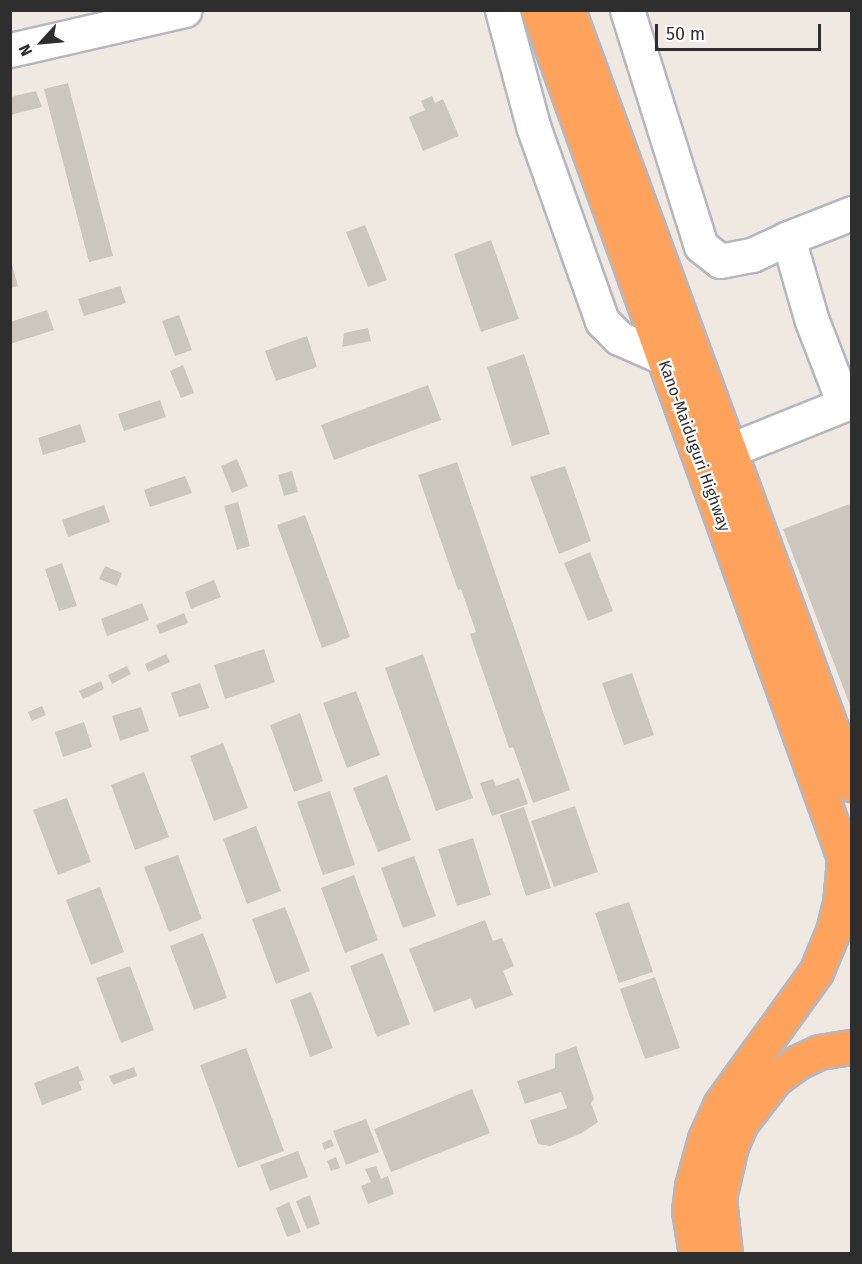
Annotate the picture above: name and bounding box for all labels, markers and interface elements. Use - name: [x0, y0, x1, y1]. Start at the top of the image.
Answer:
- north arrow: [12, 12, 72, 72]
- scale bar: [658, 12, 824, 50]
- text: 50 m: [666, 23, 705, 45]
- text: N: [15, 41, 36, 59]
- street label: Kano-Maiduguri Highway: [654, 358, 734, 534]

